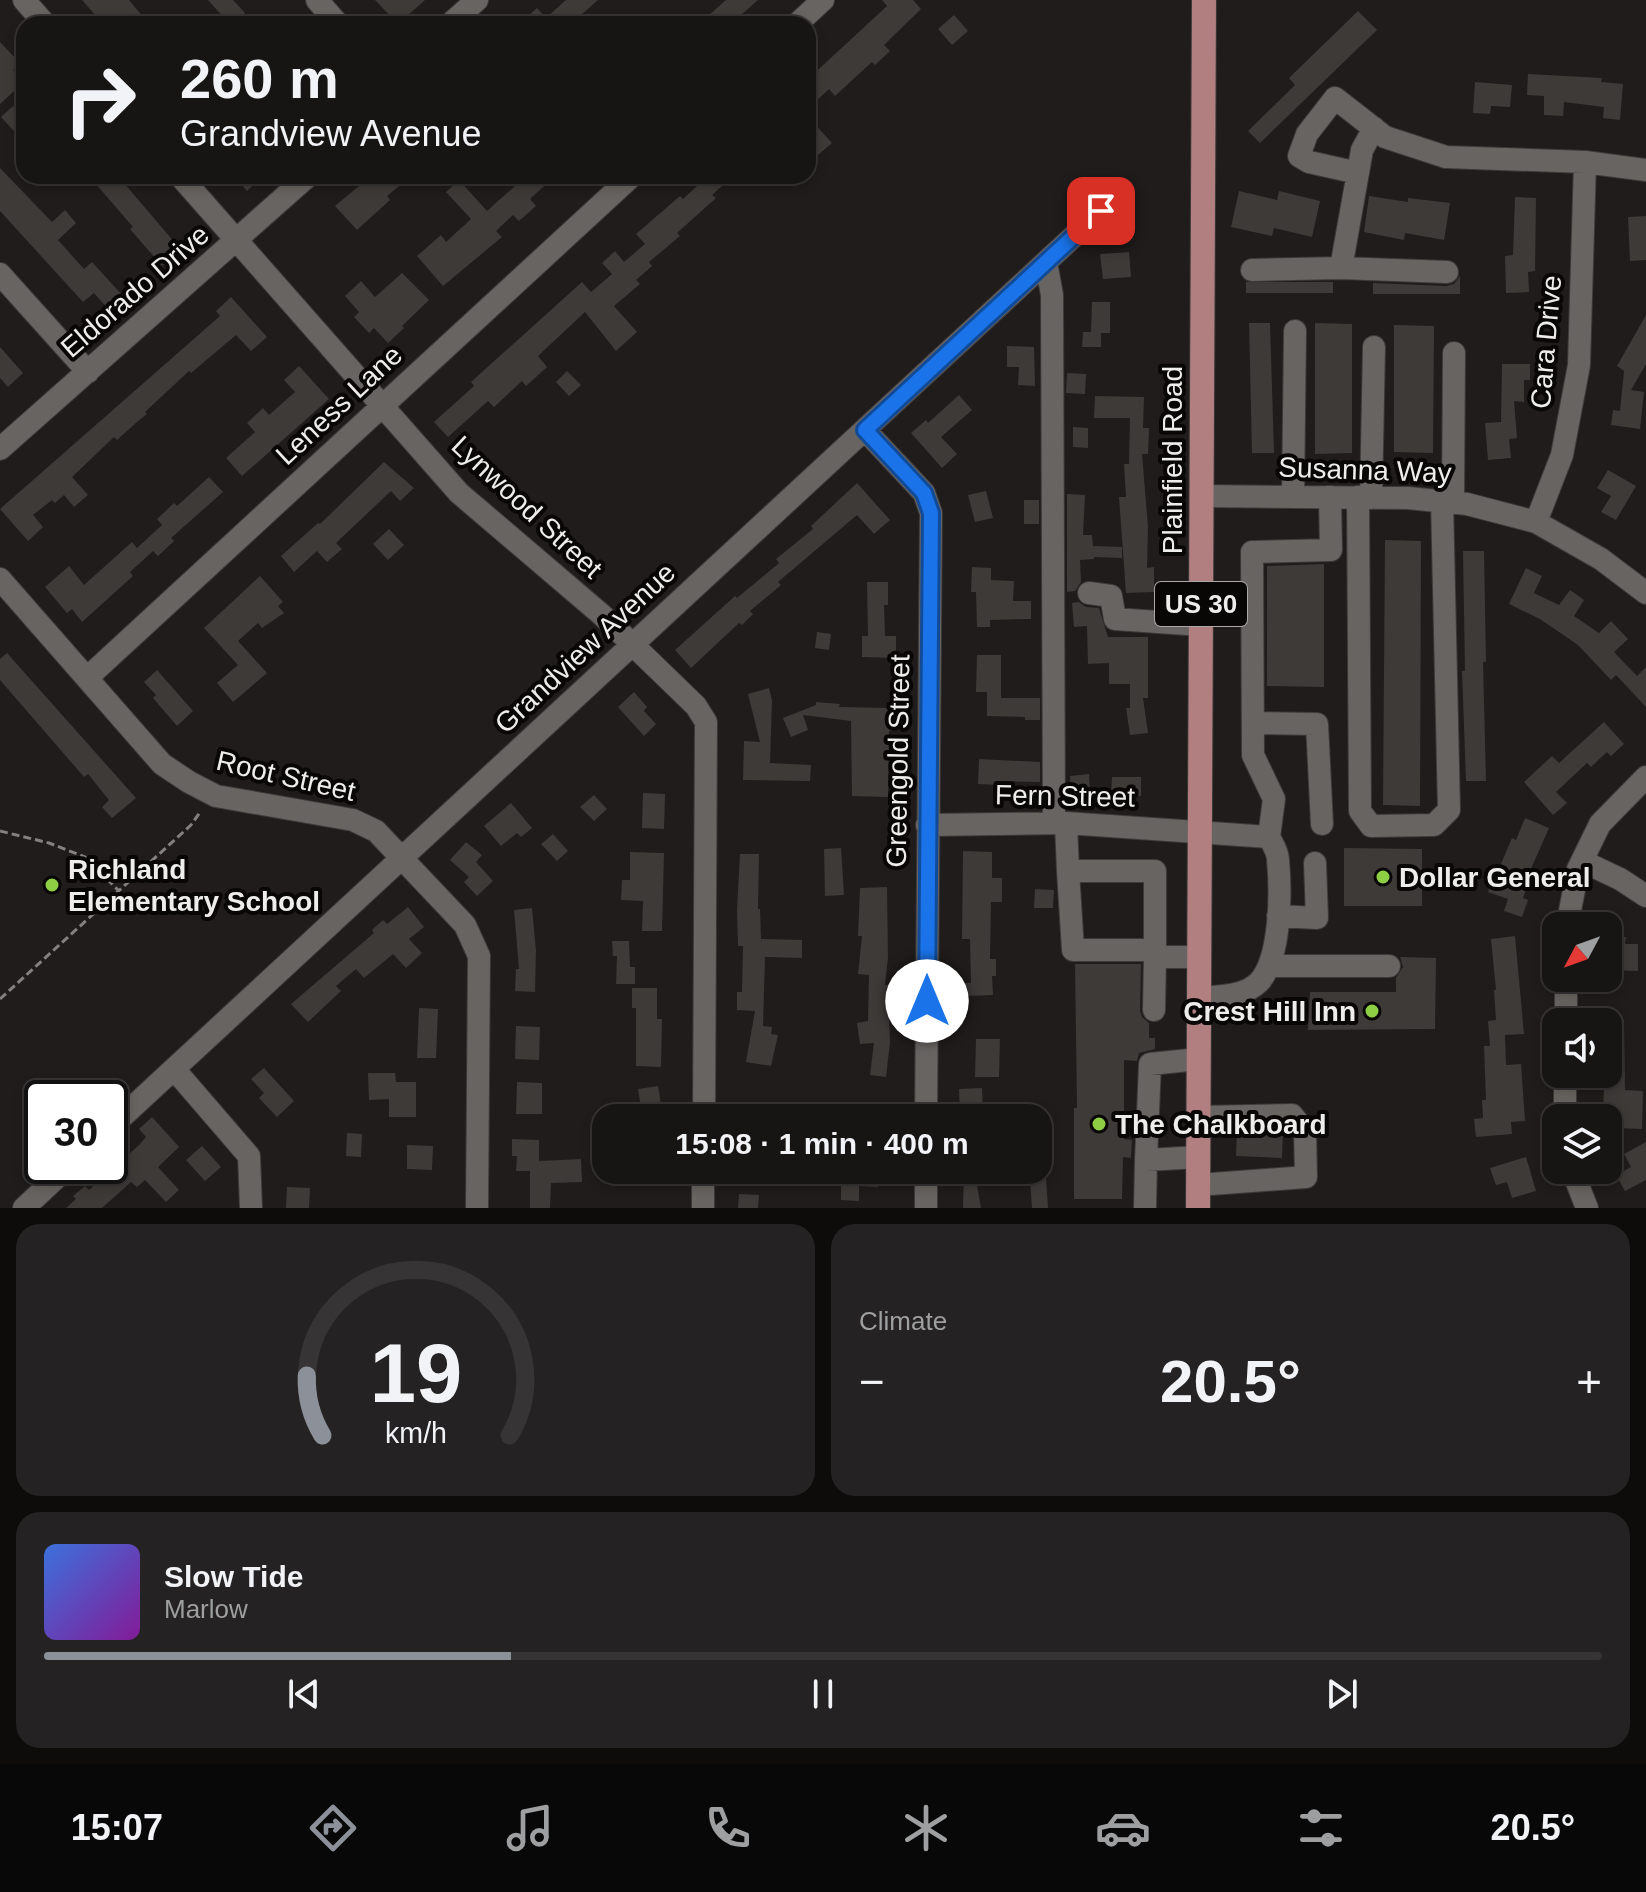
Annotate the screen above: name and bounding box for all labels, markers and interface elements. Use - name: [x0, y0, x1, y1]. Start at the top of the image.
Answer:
- text: 260 m: [180, 47, 339, 110]
- icon: right: [48, 48, 152, 152]
- text: Grandview Avenue: [180, 113, 482, 154]
- pin: [1067, 177, 1135, 245]
- icon: arrive: [1079, 189, 1123, 233]
- street label: Eldorado Drive: [55, 219, 215, 363]
- street label: Cara Drive: [1525, 274, 1567, 410]
- street label: Leness Lane: [270, 339, 408, 471]
- street label: Plainfield Road: [1157, 366, 1188, 554]
- street label: Lynwood Street: [446, 430, 608, 584]
- street label: Susanna Way: [1278, 451, 1452, 489]
- street label: Grandview Avenue: [489, 557, 681, 739]
- road number: US 30: [1155, 582, 1247, 626]
- street label: Greengold Street: [881, 654, 915, 868]
- street label: Root Street: [214, 745, 359, 807]
- street label: Fern Street: [995, 779, 1136, 813]
- place label: Richland Elementary School: [68, 854, 320, 917]
- place label: Dollar General: [1399, 862, 1590, 893]
- marker: Dollar General: [1374, 868, 1392, 886]
- marker: Richland Elementary School: [43, 876, 61, 894]
- north arrow: [1542, 912, 1622, 992]
- map controls: [1542, 912, 1622, 1184]
- position arrow: [885, 959, 969, 1043]
- place label: Crest Hill Inn: [1183, 996, 1356, 1027]
- marker: Crest Hill Inn: [1363, 1002, 1381, 1020]
- button: sound: [1542, 1008, 1622, 1088]
- speed limit sign: 30: [24, 1080, 128, 1184]
- button: layers: [1542, 1104, 1622, 1184]
- place label: The Chalkboard: [1115, 1109, 1327, 1140]
- marker: The Chalkboard: [1090, 1115, 1108, 1133]
- text: 15:08 · 1 min · 400 m: [675, 1127, 969, 1160]
- text: Climate: [859, 1306, 947, 1336]
- text: 19: [369, 1327, 462, 1420]
- text: 20.5°: [1160, 1348, 1301, 1415]
- text: −: [859, 1357, 885, 1406]
- text: +: [1576, 1357, 1602, 1406]
- text: km/h: [385, 1417, 446, 1449]
- text: Slow Tide: [164, 1560, 303, 1593]
- text: Marlow: [164, 1594, 248, 1624]
- icon: previous: [282, 1672, 326, 1716]
- icon: pause: [801, 1672, 845, 1716]
- icon: next: [1320, 1672, 1364, 1716]
- icon: directions: [305, 1800, 361, 1856]
- icon: music: [502, 1800, 558, 1856]
- icon: phone: [700, 1800, 756, 1856]
- icon: climate: [898, 1800, 954, 1856]
- icon: car: [1095, 1800, 1151, 1856]
- icon: filters: [1293, 1800, 1349, 1856]
- text: 15:07: [71, 1807, 163, 1848]
- text: 20.5°: [1491, 1807, 1575, 1848]

